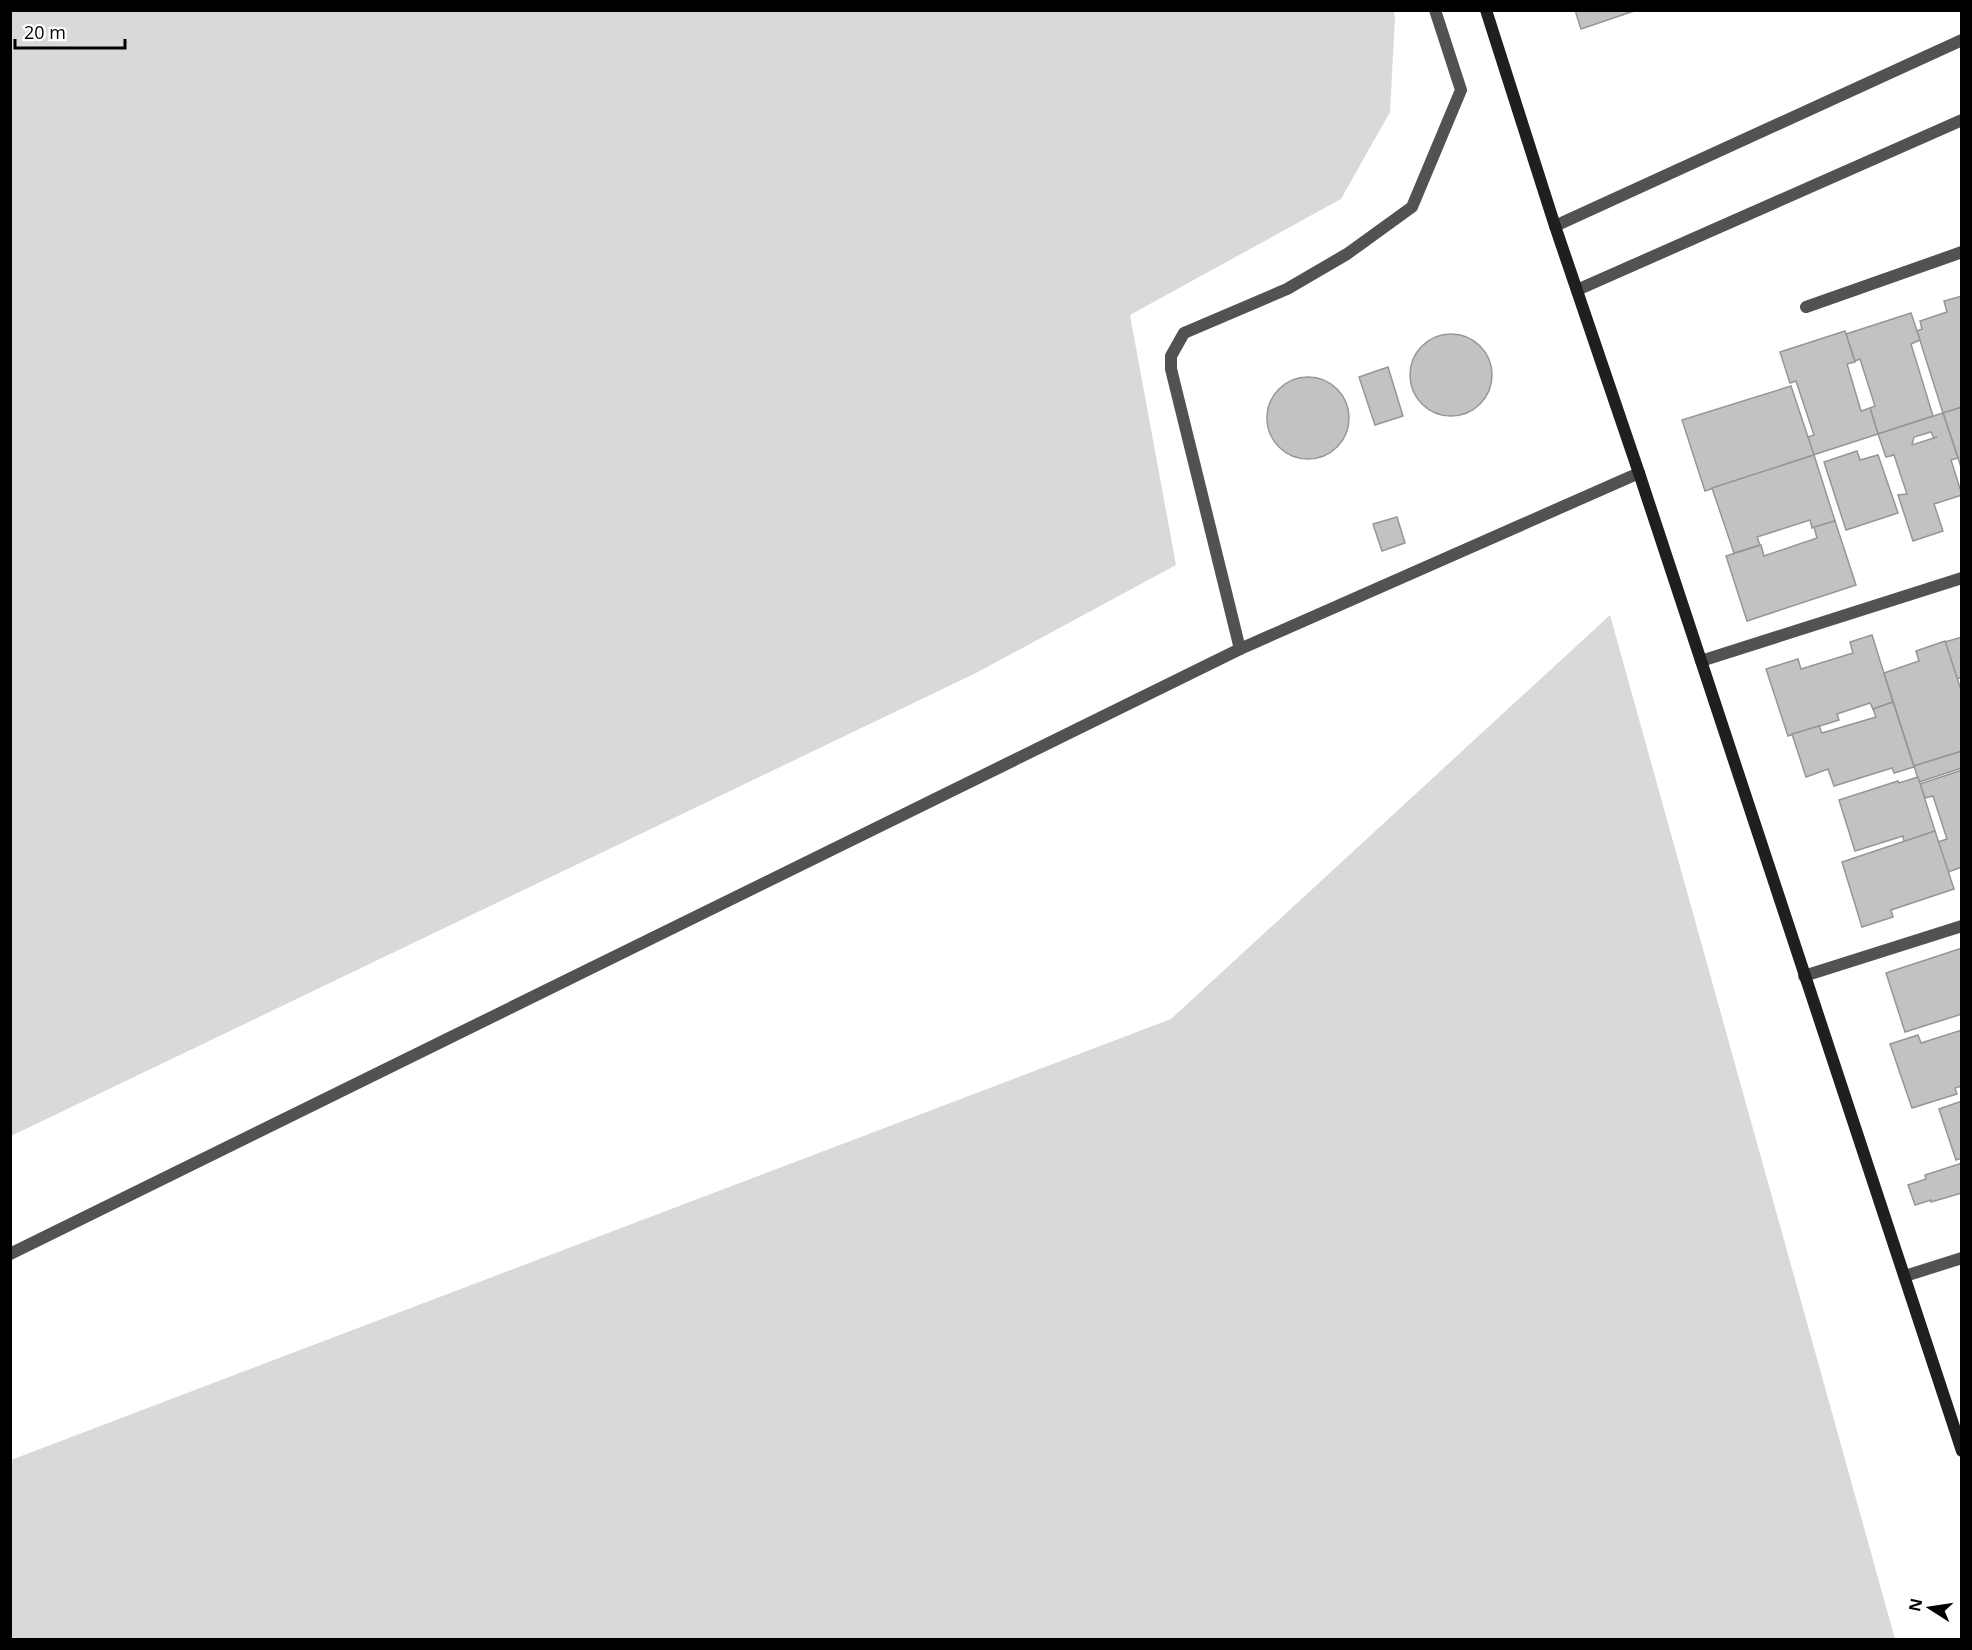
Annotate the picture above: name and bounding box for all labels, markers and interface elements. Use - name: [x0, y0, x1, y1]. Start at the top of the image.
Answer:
- scale bar: [15, 12, 124, 50]
- text: 20 m: [24, 20, 66, 44]
- north arrow: [1900, 1578, 1960, 1638]
- text: N: [1903, 1596, 1927, 1614]

